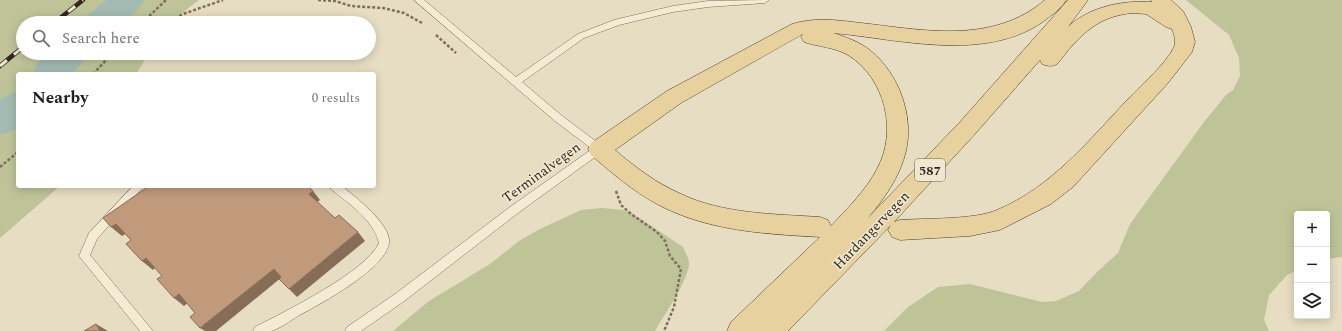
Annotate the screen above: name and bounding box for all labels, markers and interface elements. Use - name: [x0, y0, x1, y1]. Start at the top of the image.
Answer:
- search box: [16, 16, 376, 60]
- icon: search: [30, 27, 52, 49]
- text: Search here: [62, 27, 140, 50]
- text: Nearby: [32, 85, 88, 111]
- text: 0 results: [312, 88, 360, 108]
- street label: Terminalvegen: [498, 137, 585, 208]
- road number: 587: [915, 159, 945, 181]
- street label: Hardangervegen: [828, 186, 914, 274]
- map controls: [1294, 211, 1330, 319]
- button: +: [1294, 211, 1330, 247]
- button: −: [1294, 247, 1330, 283]
- button: layers: [1294, 283, 1330, 319]

